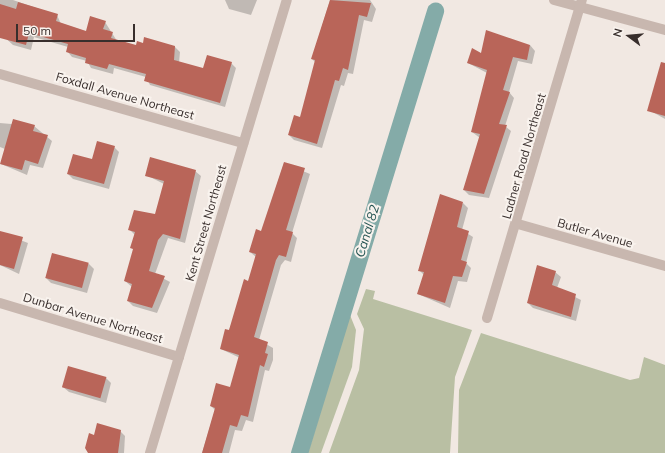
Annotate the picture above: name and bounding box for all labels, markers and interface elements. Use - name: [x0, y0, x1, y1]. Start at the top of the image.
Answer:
- scale bar: [18, 16, 137, 42]
- north arrow: [609, 16, 649, 56]
- text: 50 m: [23, 23, 51, 38]
- text: N: [610, 27, 625, 39]
- street label: Foxdall Avenue Northeast: [54, 69, 196, 123]
- street label: Ladner Road Northeast: [499, 91, 549, 221]
- street label: Kent Street Northeast: [183, 163, 229, 283]
- water label: Canal 82: [352, 203, 382, 259]
- street label: Butler Avenue: [556, 215, 634, 251]
- street label: Dunbar Avenue Northeast: [21, 290, 165, 346]

